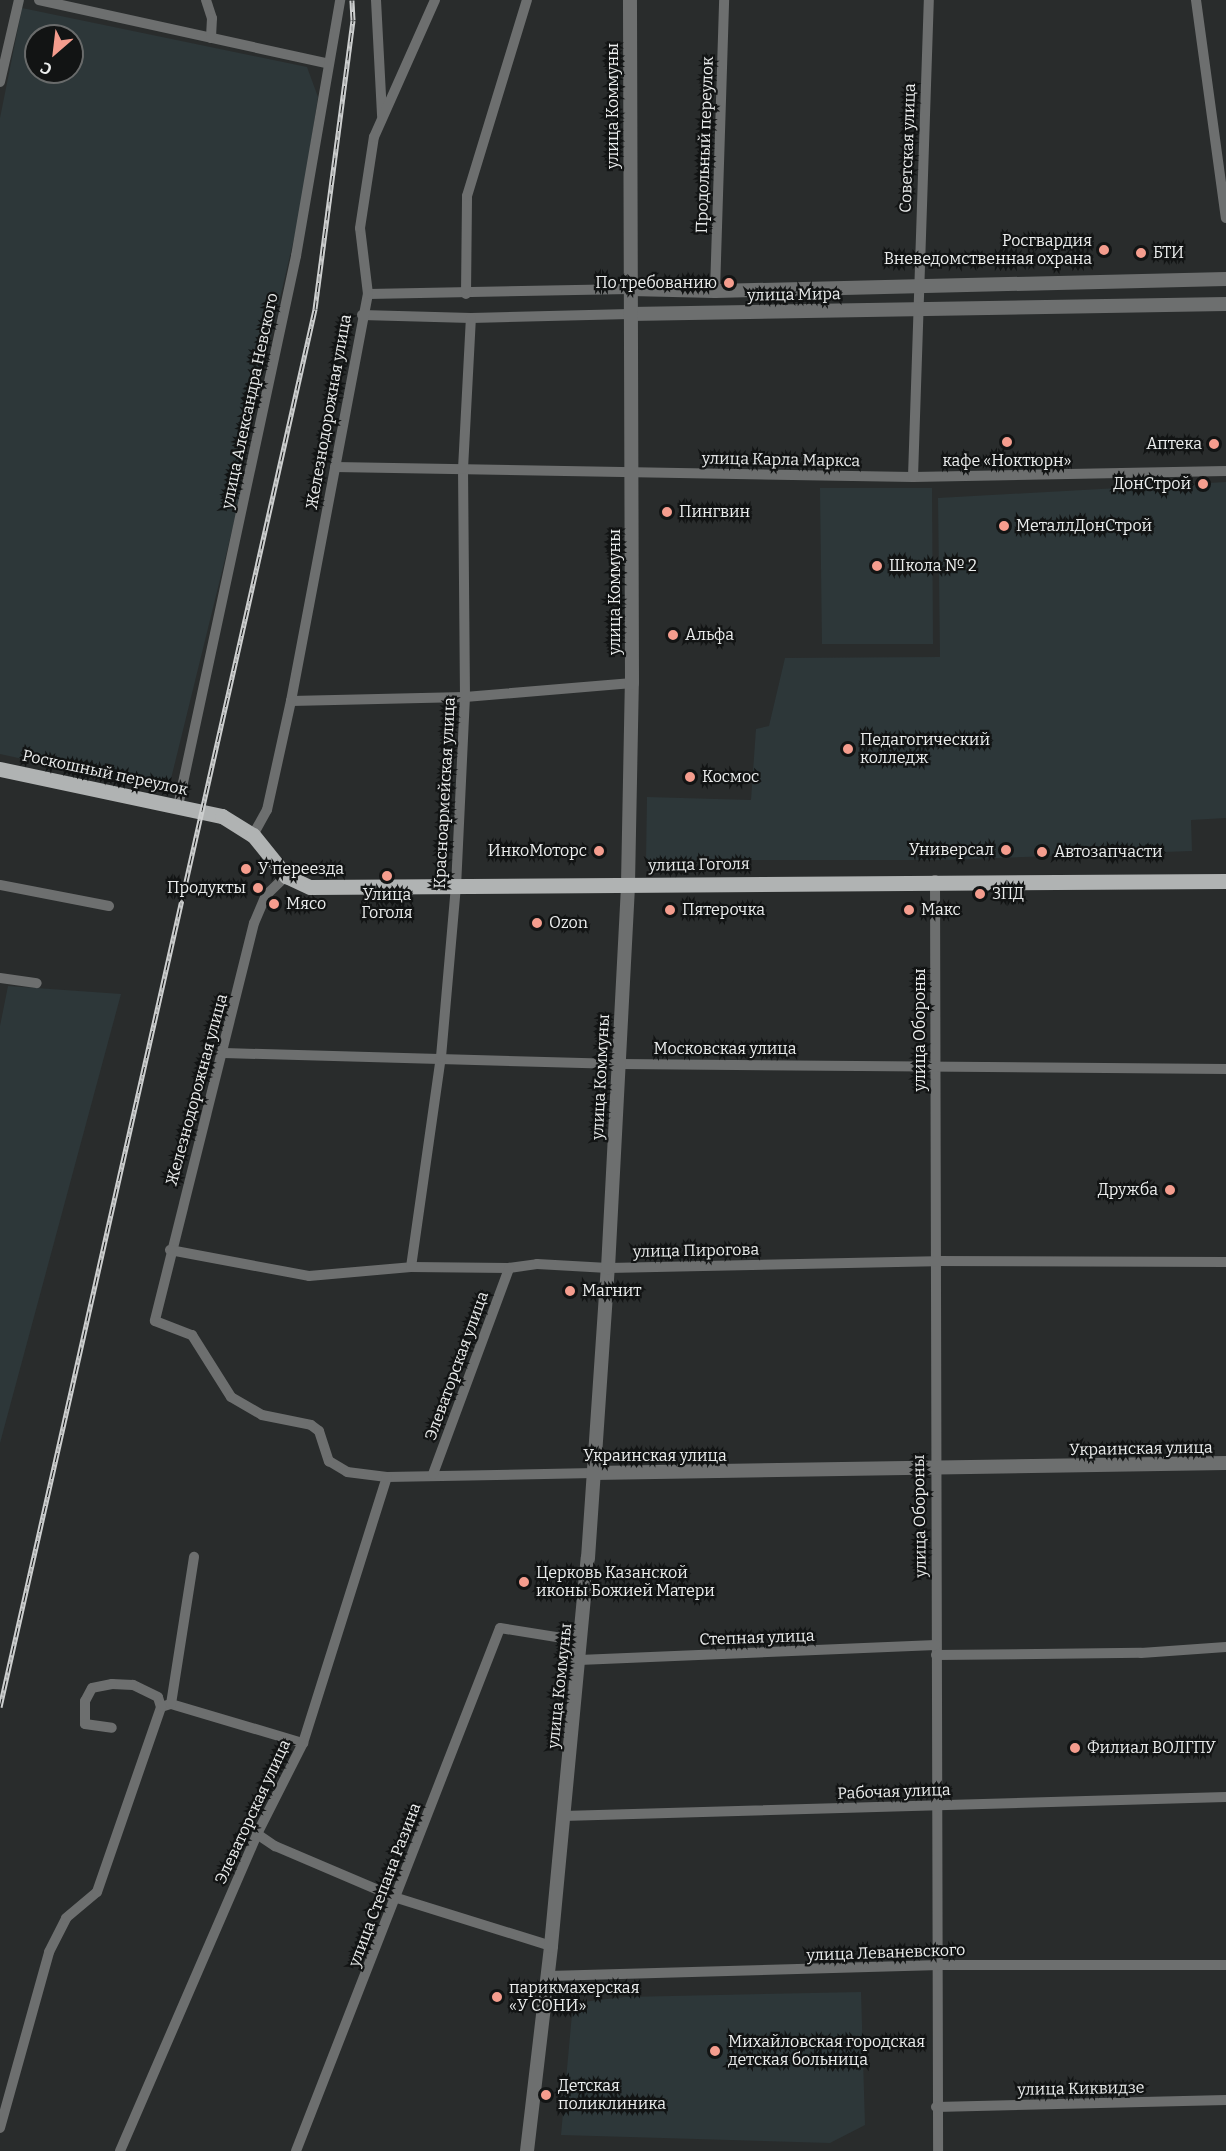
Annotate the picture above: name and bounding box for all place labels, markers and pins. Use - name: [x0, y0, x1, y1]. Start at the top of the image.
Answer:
- place label: Росгвардия Вневедомственная охрана: [884, 231, 1092, 269]
- marker: Росгвардия Вневедомственная охрана: [1097, 243, 1111, 257]
- place label: БТИ: [1153, 243, 1184, 263]
- marker: БТИ: [1134, 246, 1148, 260]
- place label: По требованию: [595, 273, 717, 293]
- marker: По требованию: [722, 276, 736, 290]
- place label: Аптека: [1146, 434, 1202, 454]
- marker: кафе «Ноктюрн»: [1000, 435, 1014, 449]
- marker: Аптека: [1207, 437, 1221, 451]
- place label: кафе «Ноктюрн»: [942, 451, 1072, 471]
- place label: ДонСтрой: [1113, 474, 1191, 494]
- marker: ДонСтрой: [1196, 477, 1210, 491]
- place label: Пингвин: [679, 502, 750, 522]
- marker: Пингвин: [660, 505, 674, 519]
- place label: МеталлДонСтрой: [1016, 516, 1152, 536]
- marker: МеталлДонСтрой: [997, 519, 1011, 533]
- place label: Школа № 2: [889, 556, 977, 576]
- marker: Школа № 2: [870, 559, 884, 573]
- place label: Альфа: [685, 625, 734, 645]
- marker: Альфа: [666, 628, 680, 642]
- place label: Педагогический колледж: [860, 730, 990, 768]
- marker: Педагогический колледж: [841, 742, 855, 756]
- place label: Космос: [702, 767, 759, 787]
- marker: Космос: [683, 770, 697, 784]
- place label: Универсал: [909, 840, 994, 860]
- place label: ИнкоМоторс: [488, 841, 587, 861]
- place label: Автозапчасти: [1054, 842, 1163, 862]
- marker: Универсал: [999, 843, 1013, 857]
- marker: ИнкоМоторс: [592, 844, 606, 858]
- marker: Автозапчасти: [1035, 845, 1049, 859]
- place label: У переезда: [258, 859, 344, 879]
- marker: У переезда: [239, 862, 253, 876]
- marker: Улица Гоголя: [380, 869, 394, 883]
- place label: Продукты: [167, 878, 246, 898]
- marker: Продукты: [251, 881, 265, 895]
- place label: ЗПД: [992, 884, 1024, 904]
- place label: Улица Гоголя: [361, 885, 413, 923]
- marker: ЗПД: [973, 887, 987, 901]
- place label: Мясо: [286, 894, 326, 914]
- marker: Мясо: [267, 897, 281, 911]
- place label: Пятерочка: [682, 900, 765, 920]
- place label: Макс: [921, 900, 961, 920]
- marker: Пятерочка: [663, 903, 677, 917]
- marker: Макс: [902, 903, 916, 917]
- place label: Ozon: [549, 913, 588, 933]
- marker: Ozon: [530, 916, 544, 930]
- place label: Дружба: [1098, 1180, 1158, 1200]
- marker: Дружба: [1163, 1183, 1177, 1197]
- place label: Магнит: [582, 1281, 641, 1301]
- marker: Магнит: [563, 1284, 577, 1298]
- place label: Церковь Казанской иконы Божией Матери: [536, 1563, 715, 1601]
- marker: Церковь Казанской иконы Божией Матери: [517, 1575, 531, 1589]
- place label: Филиал ВОЛГПУ: [1087, 1738, 1216, 1758]
- marker: Филиал ВОЛГПУ: [1068, 1741, 1082, 1755]
- place label: парикмахерская «У СОНИ»: [509, 1978, 639, 2016]
- marker: парикмахерская «У СОНИ»: [490, 1990, 504, 2004]
- place label: Михайловская городская детская больница: [728, 2032, 925, 2070]
- marker: Михайловская городская детская больница: [706, 2042, 724, 2060]
- place label: Детская поликлиника: [558, 2076, 666, 2114]
- marker: Детская поликлиника: [539, 2088, 553, 2102]

